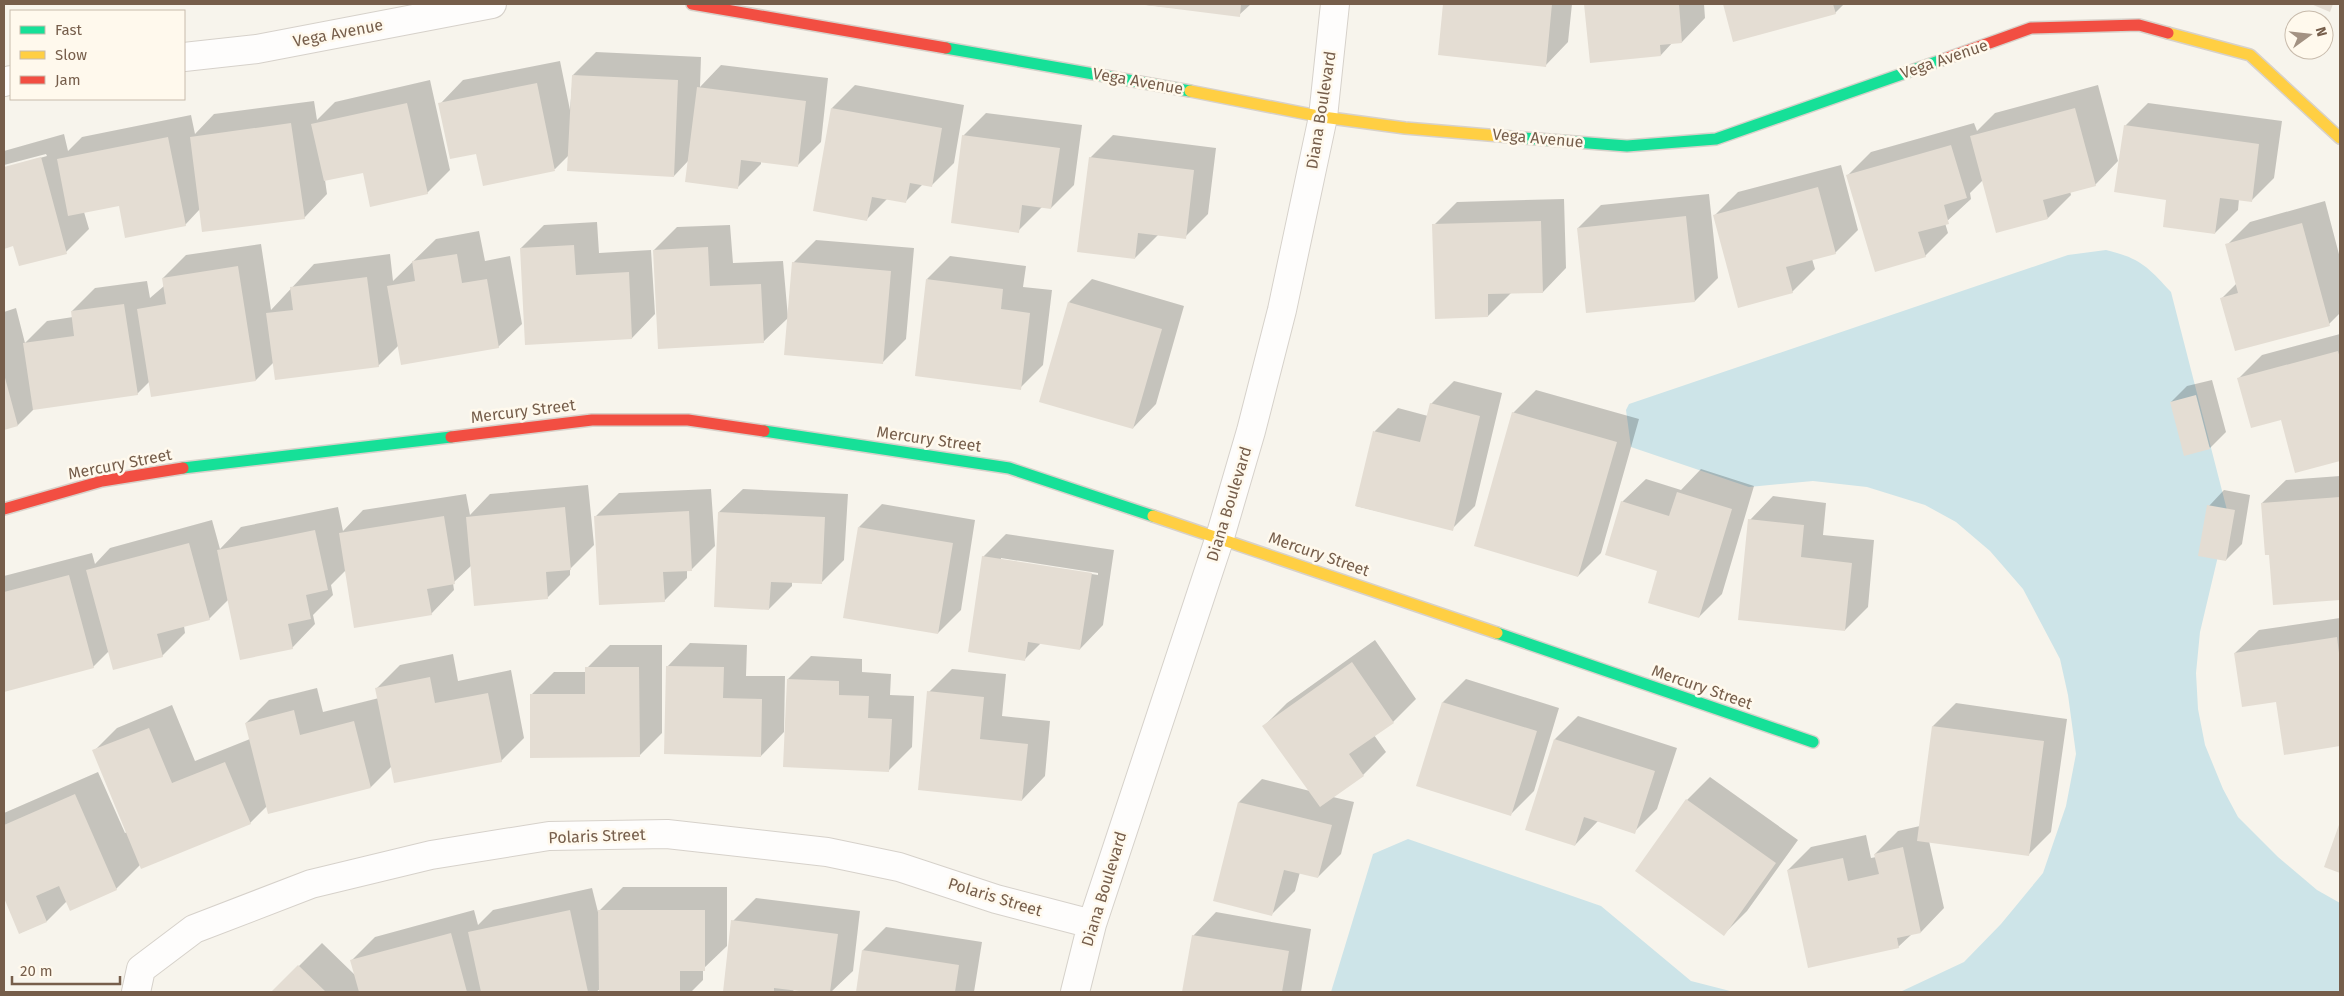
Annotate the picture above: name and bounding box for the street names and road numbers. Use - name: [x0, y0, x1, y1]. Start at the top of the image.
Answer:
- street label: Vega Avenue: [291, 15, 385, 51]
- street label: Vega Avenue: [1898, 35, 1990, 83]
- street label: Diana Boulevard: [1302, 50, 1340, 170]
- street label: Vega Avenue: [1091, 64, 1185, 98]
- street label: Vega Avenue: [1492, 125, 1584, 151]
- street label: Mercury Street: [470, 395, 577, 427]
- street label: Mercury Street: [876, 422, 983, 456]
- street label: Diana Boulevard: [1203, 444, 1255, 564]
- street label: Mercury Street: [66, 445, 174, 483]
- street label: Mercury Street: [1266, 528, 1372, 580]
- street label: Mercury Street: [1649, 661, 1755, 713]
- street label: Polaris Street: [548, 825, 646, 847]
- street label: Diana Boulevard: [1078, 829, 1130, 949]
- street label: Polaris Street: [946, 874, 1045, 920]

